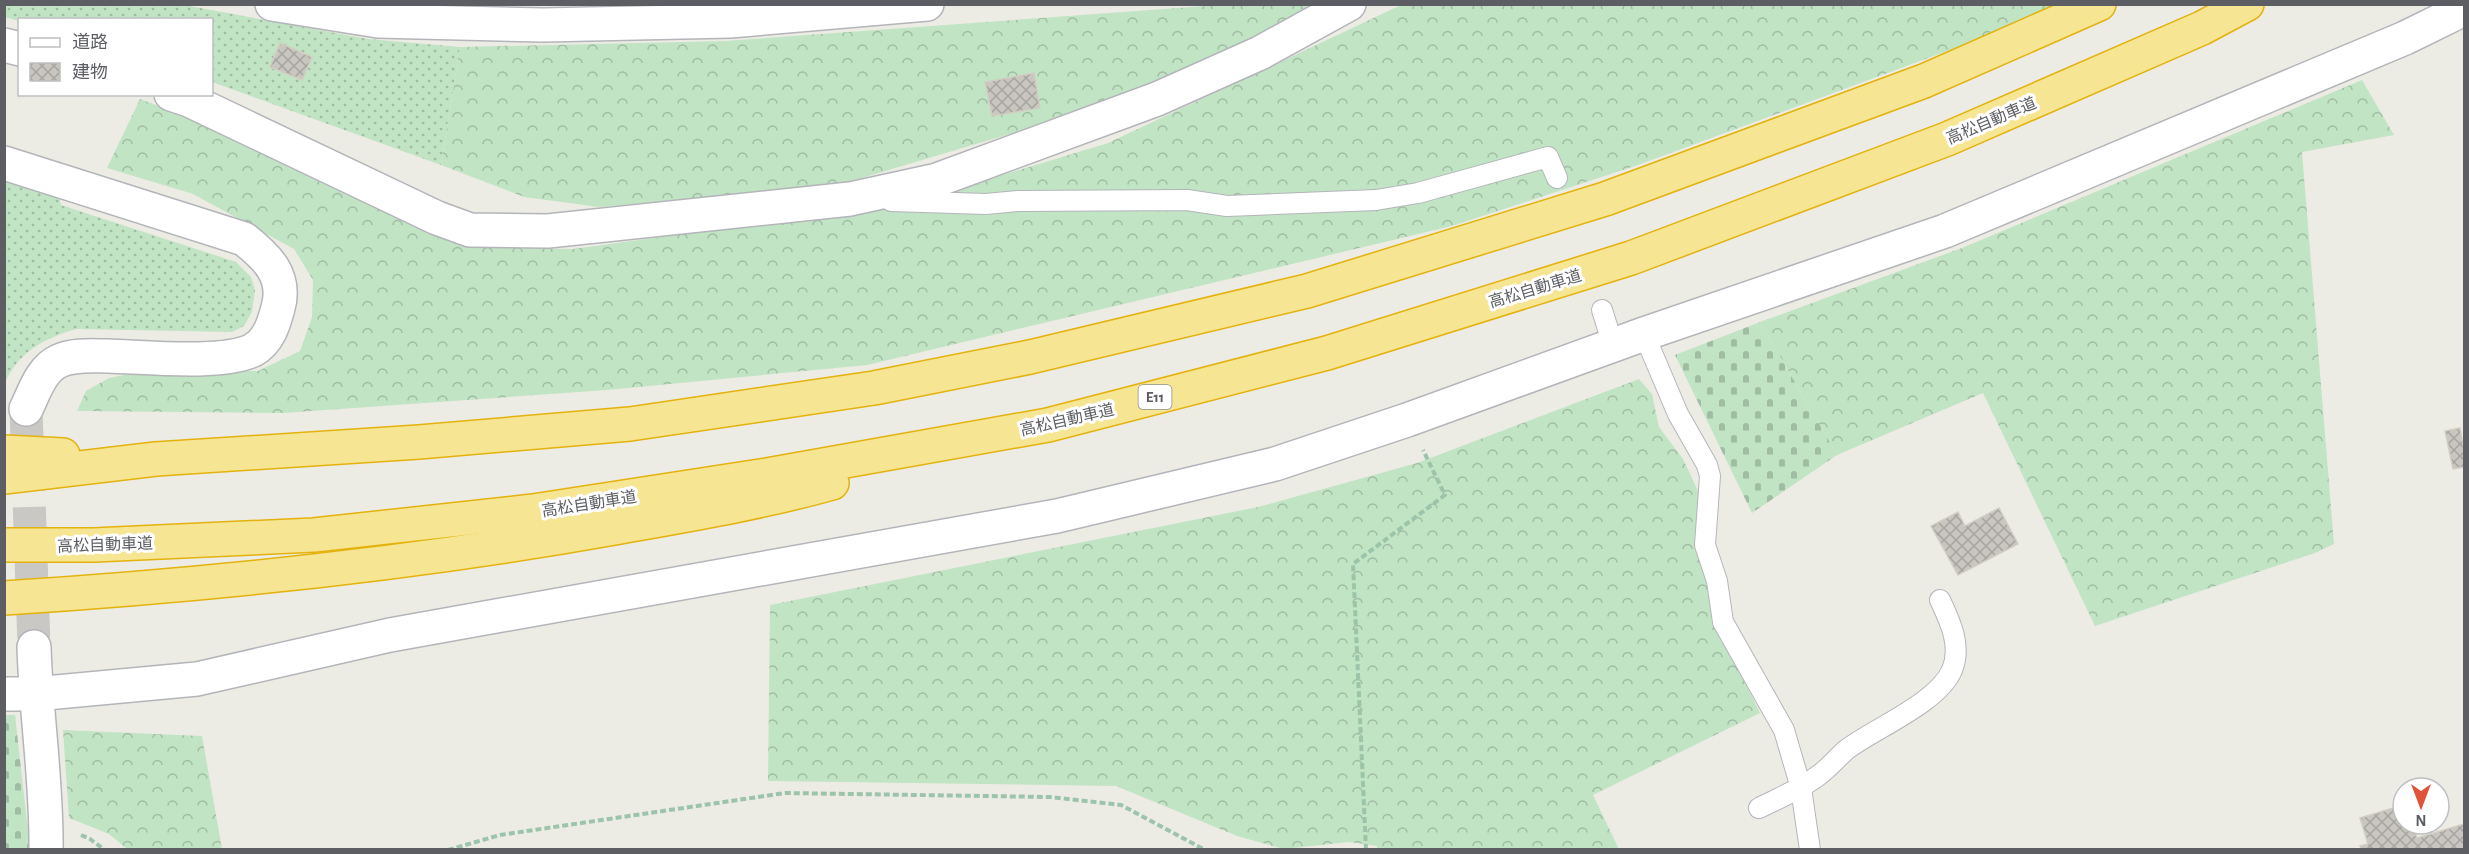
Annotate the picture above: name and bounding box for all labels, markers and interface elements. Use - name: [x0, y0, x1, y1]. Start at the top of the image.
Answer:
- legend: [18, 18, 213, 96]
- text: 道路: [72, 32, 108, 52]
- text: 建物: [72, 62, 108, 82]
- street label: 高松自動車道: [1944, 94, 2039, 147]
- street label: 高松自動車道: [1487, 266, 1584, 311]
- road number: E11: [1138, 385, 1172, 409]
- street label: 高松自動車道: [1018, 400, 1116, 439]
- street label: 高松自動車道: [540, 488, 638, 519]
- street label: 高松自動車道: [57, 534, 153, 555]
- north arrow: [2391, 776, 2451, 836]
- text: N: [2415, 812, 2427, 828]

